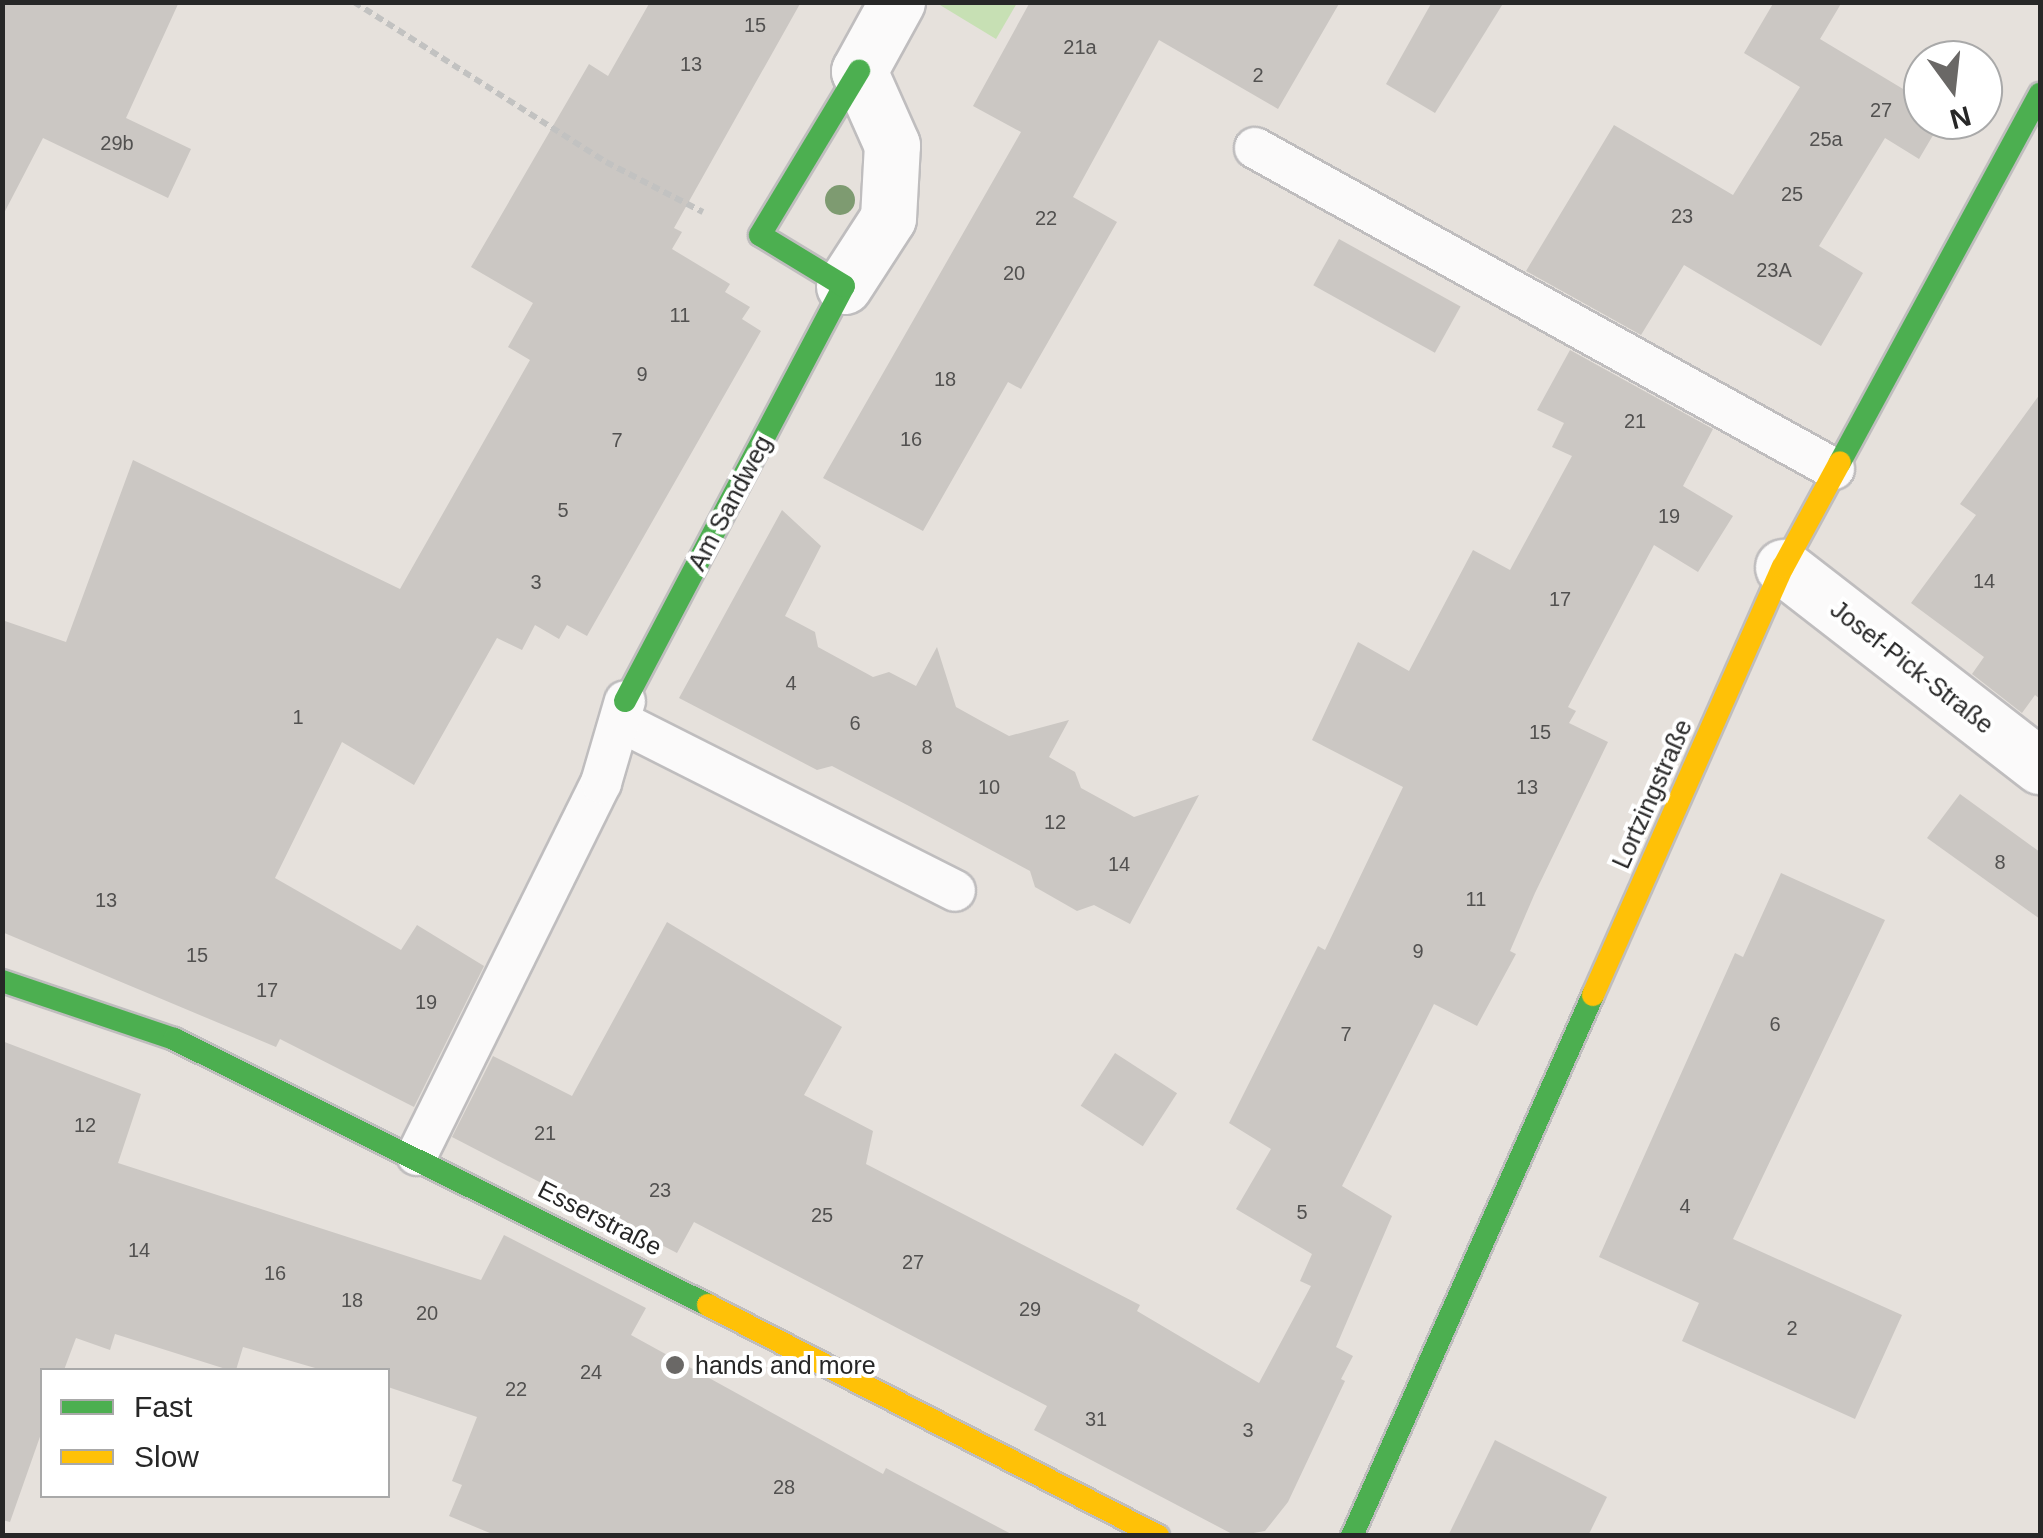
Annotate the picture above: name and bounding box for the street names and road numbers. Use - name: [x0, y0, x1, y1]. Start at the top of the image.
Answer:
- street label: Am Sandweg: [682, 430, 778, 576]
- street label: Josef-Pick-Straße: [1824, 594, 2000, 740]
- street label: Lortzingstraße: [1606, 715, 1698, 873]
- street label: Esserstraße: [533, 1174, 667, 1262]

